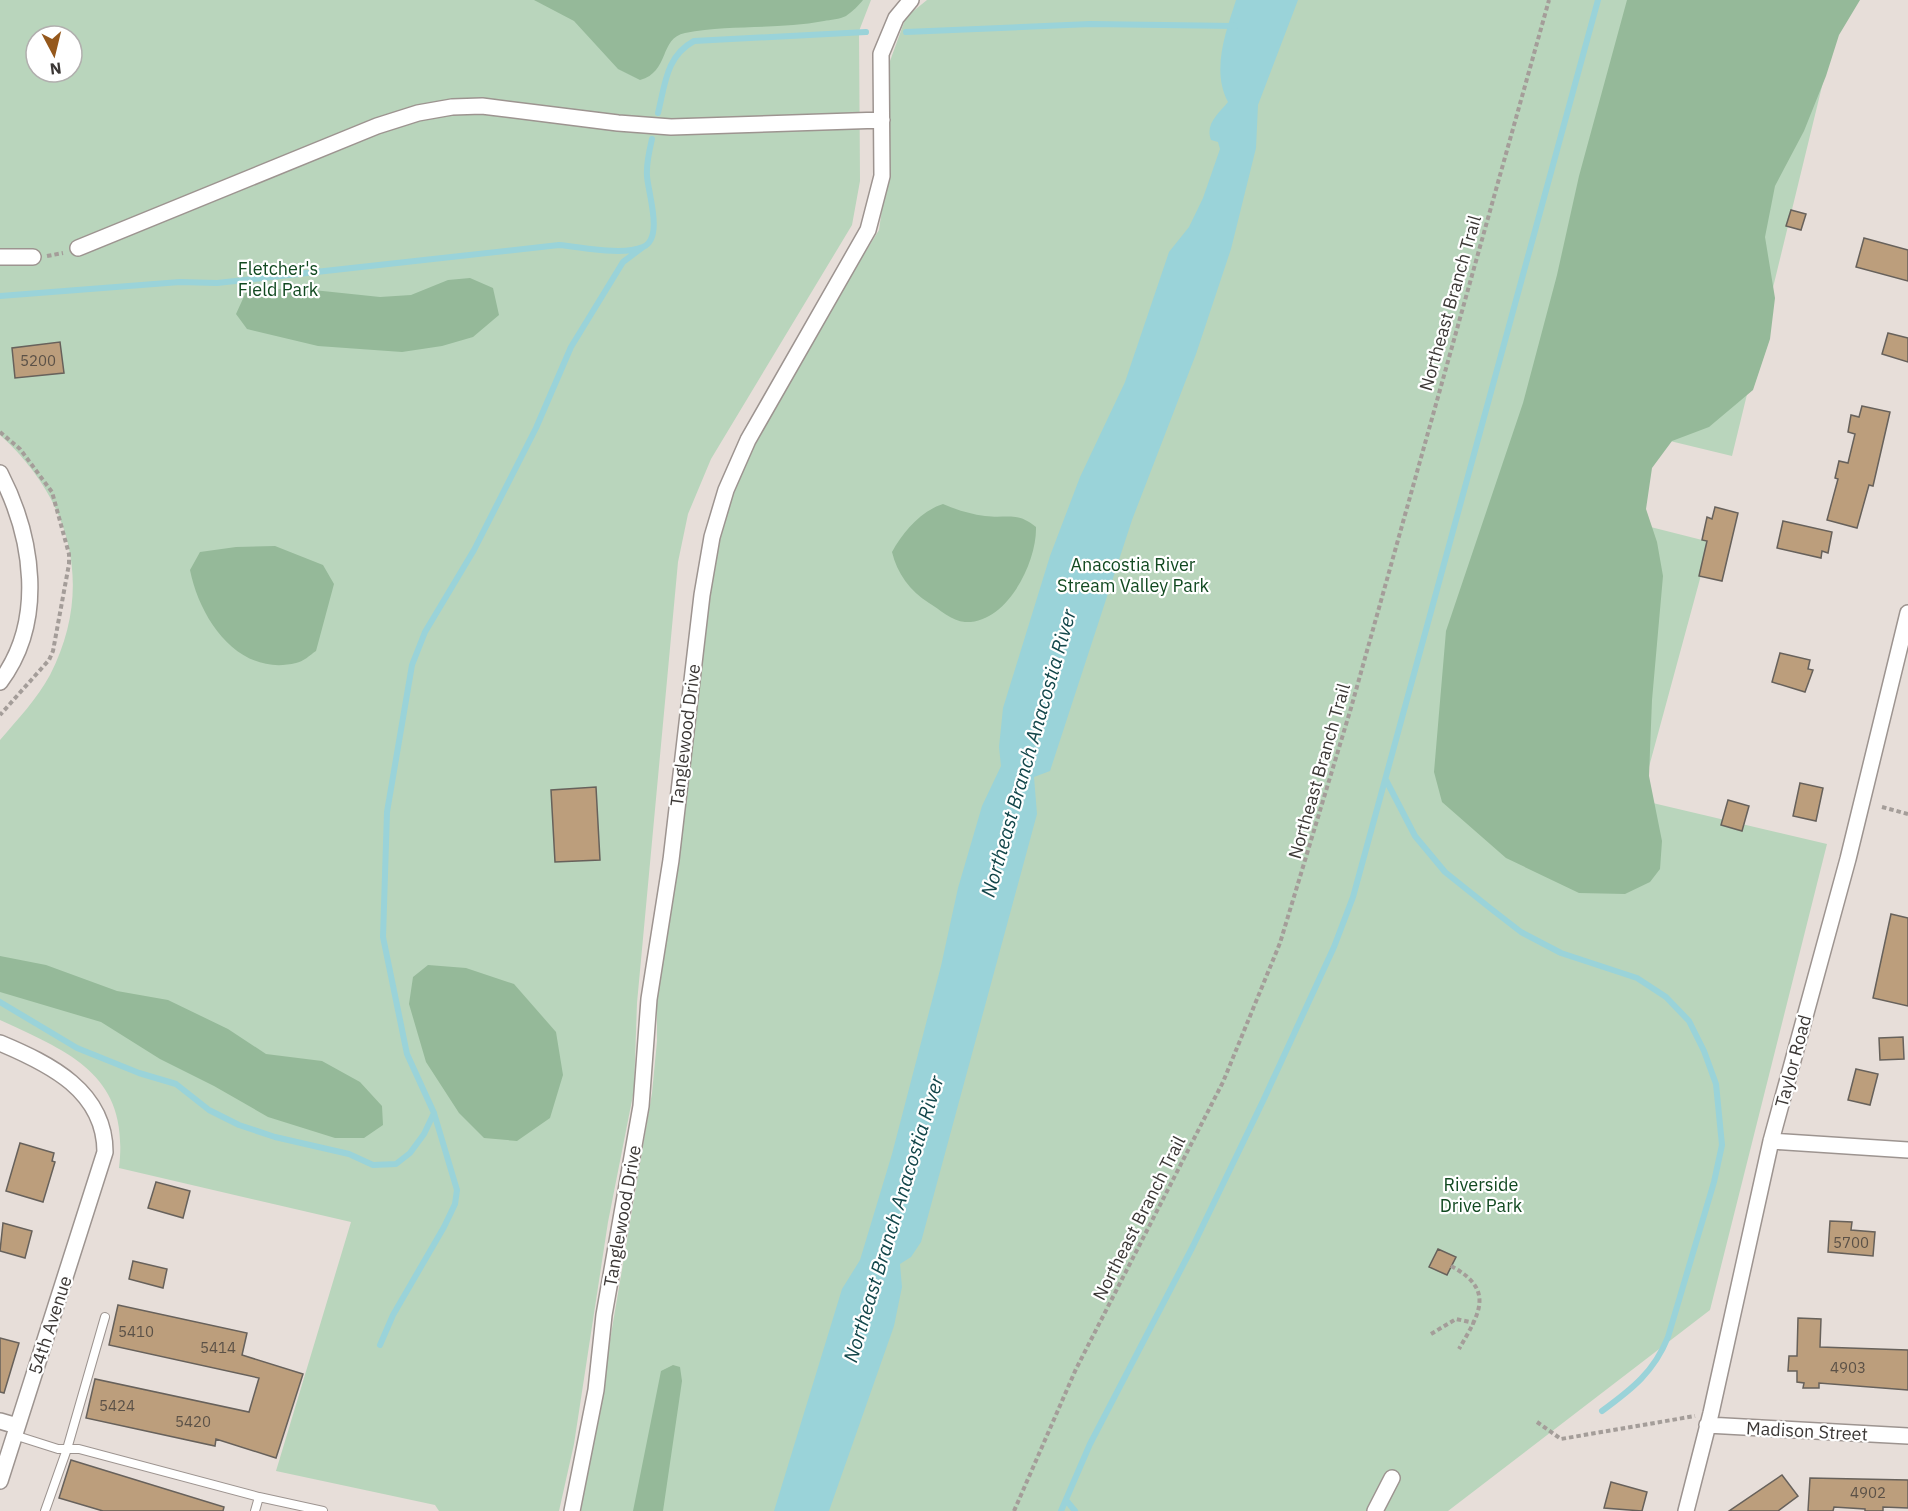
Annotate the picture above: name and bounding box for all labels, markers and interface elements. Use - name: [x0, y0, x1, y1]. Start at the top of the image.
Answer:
- north arrow: [24, 24, 84, 84]
- text: N: [49, 58, 63, 80]
- street label: Northeast Branch Trail: [1414, 213, 1486, 393]
- park label: Fletcher's Field Park: [238, 257, 319, 301]
- house number: 5200: [20, 351, 56, 370]
- park label: Anacostia River Stream Valley Park: [1057, 553, 1209, 597]
- water label: Northeast Branch Anacostia River: [974, 605, 1082, 900]
- street label: Tanglewood Drive: [665, 662, 705, 808]
- street label: Northeast Branch Trail: [1283, 681, 1355, 861]
- street label: Taylor Road: [1770, 1012, 1816, 1110]
- water label: Northeast Branch Anacostia River: [836, 1072, 950, 1366]
- street label: Northeast Branch Trail: [1088, 1132, 1190, 1304]
- street label: Tanglewood Drive: [598, 1143, 646, 1289]
- park label: Riverside Drive Park: [1440, 1173, 1523, 1217]
- house number: 5700: [1833, 1233, 1869, 1252]
- street label: 54th Avenue: [23, 1273, 77, 1377]
- house number: 5410: [118, 1322, 154, 1341]
- house number: 5414: [200, 1338, 236, 1357]
- house number: 4903: [1830, 1358, 1866, 1377]
- house number: 5424: [99, 1396, 135, 1415]
- house number: 5420: [175, 1412, 211, 1431]
- street label: Madison Street: [1746, 1416, 1868, 1446]
- house number: 4902: [1850, 1483, 1886, 1502]

